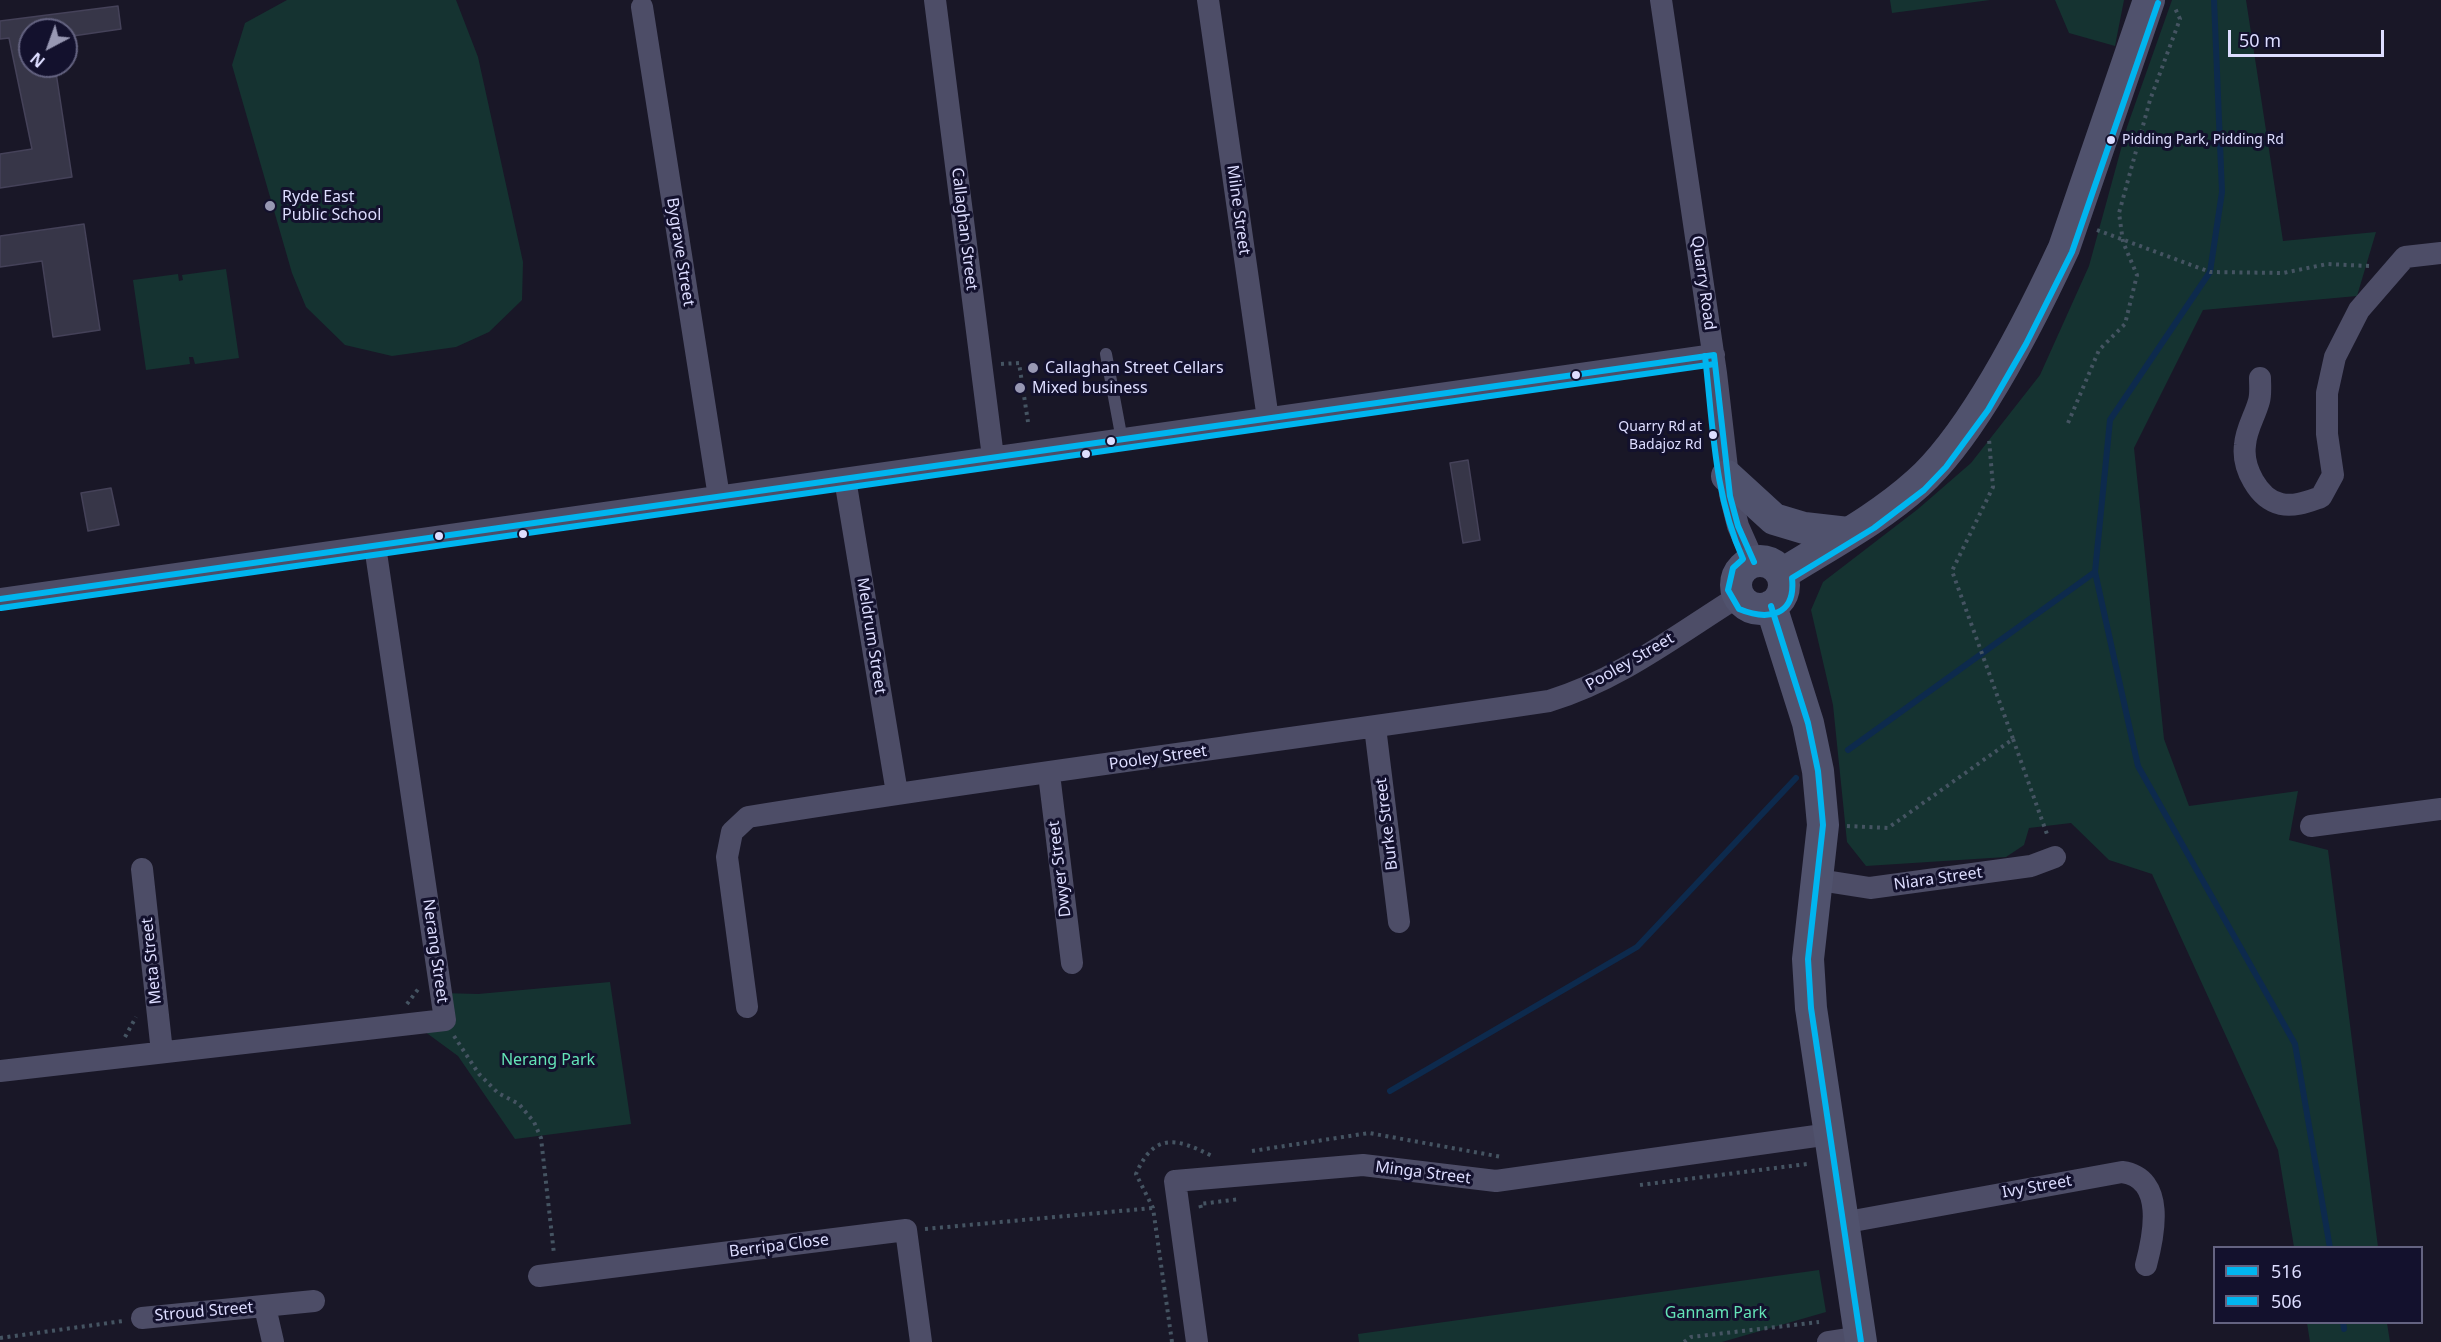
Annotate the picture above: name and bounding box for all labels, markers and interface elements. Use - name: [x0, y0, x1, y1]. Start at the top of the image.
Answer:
- north arrow: [18, 18, 78, 78]
- scale bar: [2231, 18, 2387, 56]
- text: 50 m: [2239, 28, 2281, 52]
- text: N: [25, 48, 50, 73]
- place label: Pidding Park, Pidding Rd: [2122, 132, 2284, 148]
- marker: Pidding Park, Pidding Rd: [2105, 134, 2117, 146]
- street label: Milne Street: [1222, 164, 1254, 256]
- street label: Callaghan Street: [947, 166, 981, 292]
- place label: Ryde East Public School: [282, 187, 381, 225]
- street label: Bygrave Street: [662, 196, 698, 308]
- marker: Ryde East Public School: [263, 199, 277, 213]
- street label: Quarry Road: [1687, 234, 1719, 332]
- place label: Callaghan Street Cellars: [1045, 358, 1224, 378]
- marker: Callaghan Street Cellars: [1026, 361, 1040, 375]
- unlabelled marker: [1570, 369, 1582, 381]
- place label: Mixed business: [1032, 378, 1148, 398]
- marker: Mixed business: [1013, 381, 1027, 395]
- place label: Quarry Rd at Badajoz Rd: [1618, 419, 1702, 452]
- marker: Quarry Rd at Badajoz Rd: [1707, 429, 1719, 441]
- unlabelled marker: [1105, 435, 1117, 447]
- unlabelled marker: [1080, 448, 1092, 460]
- unlabelled marker: [517, 528, 529, 540]
- unlabelled marker: [433, 530, 445, 542]
- street label: Meldrum Street: [852, 576, 890, 696]
- street label: Pooley Street: [1582, 629, 1678, 695]
- street label: Pooley Street: [1108, 742, 1208, 774]
- street label: Burke Street: [1372, 777, 1402, 871]
- street label: Dwyer Street: [1045, 820, 1075, 918]
- street label: Niara Street: [1892, 863, 1984, 895]
- street label: Nerang Street: [418, 898, 452, 1004]
- street label: Meta Street: [138, 917, 166, 1005]
- park label: Nerang Park: [501, 1050, 595, 1070]
- street label: Minga Street: [1374, 1158, 1472, 1188]
- street label: Ivy Street: [2001, 1171, 2073, 1203]
- street label: Berripa Close: [728, 1230, 830, 1262]
- legend: [2213, 1246, 2423, 1324]
- text: 516: [2271, 1259, 2302, 1283]
- text: 506: [2271, 1289, 2302, 1313]
- street label: Stroud Street: [154, 1298, 254, 1326]
- park label: Gannam Park: [1665, 1303, 1767, 1323]

